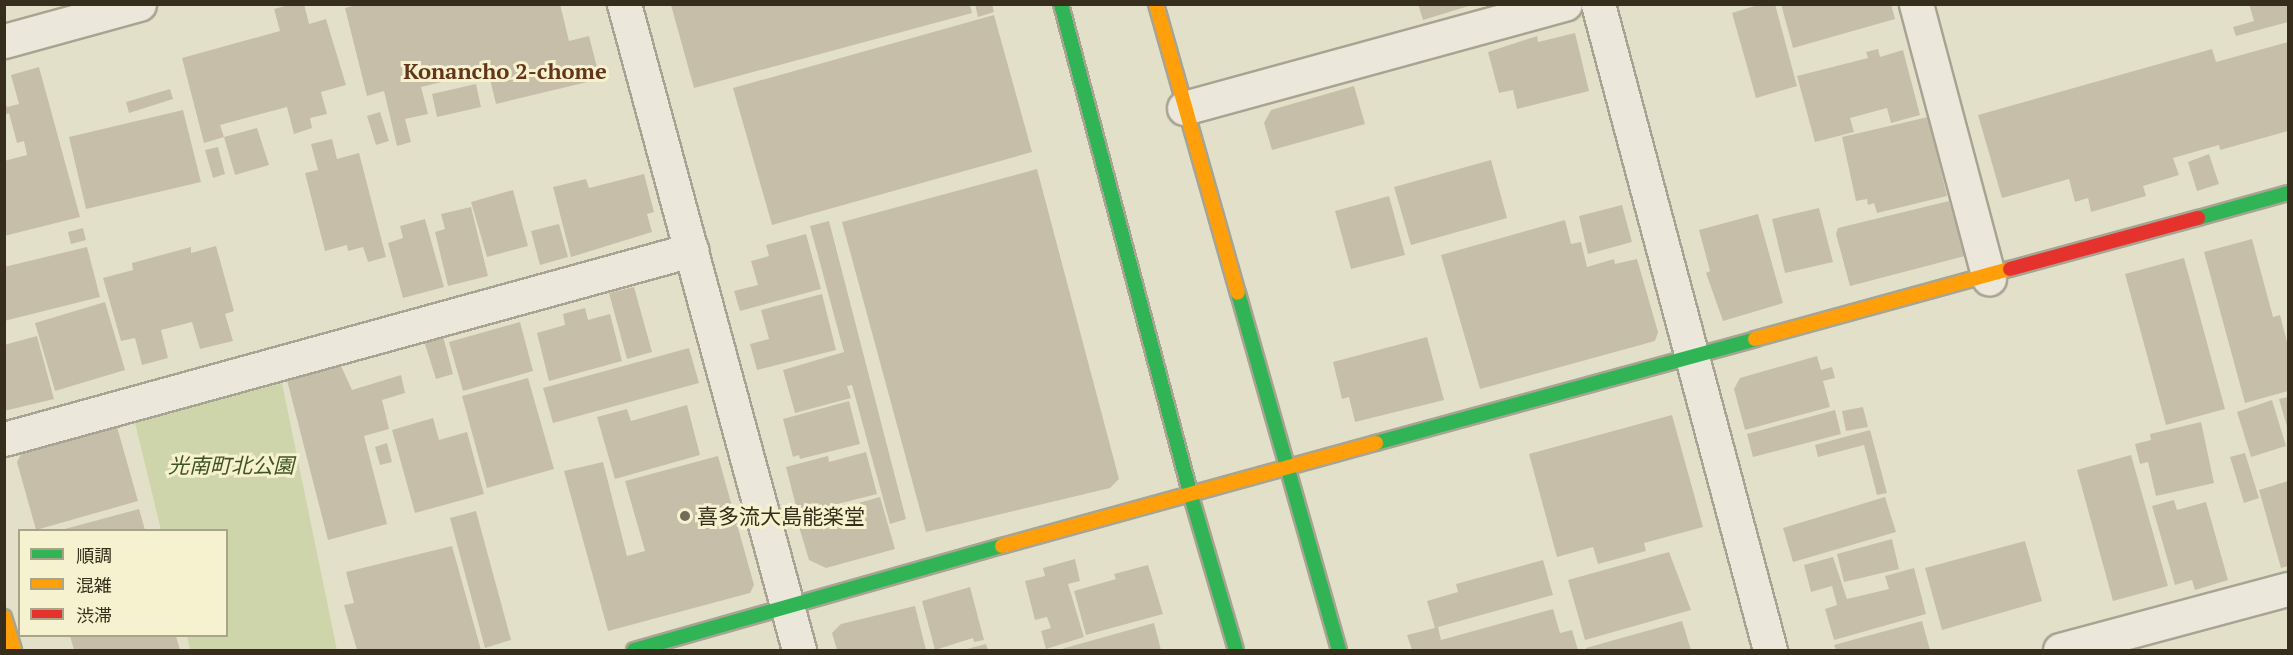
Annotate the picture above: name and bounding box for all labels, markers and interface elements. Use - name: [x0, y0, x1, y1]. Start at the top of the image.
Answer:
- district label: Konancho 2-chome: [403, 58, 607, 84]
- park label: 光南町北公園: [168, 452, 294, 478]
- place label: 喜多流大島能楽堂: [697, 503, 865, 529]
- marker: 喜多流大島能楽堂: [678, 509, 692, 523]
- legend: [18, 529, 228, 637]
- text: 順調: [76, 543, 112, 567]
- text: 混雑: [76, 573, 112, 597]
- text: 渋滞: [76, 603, 112, 627]

